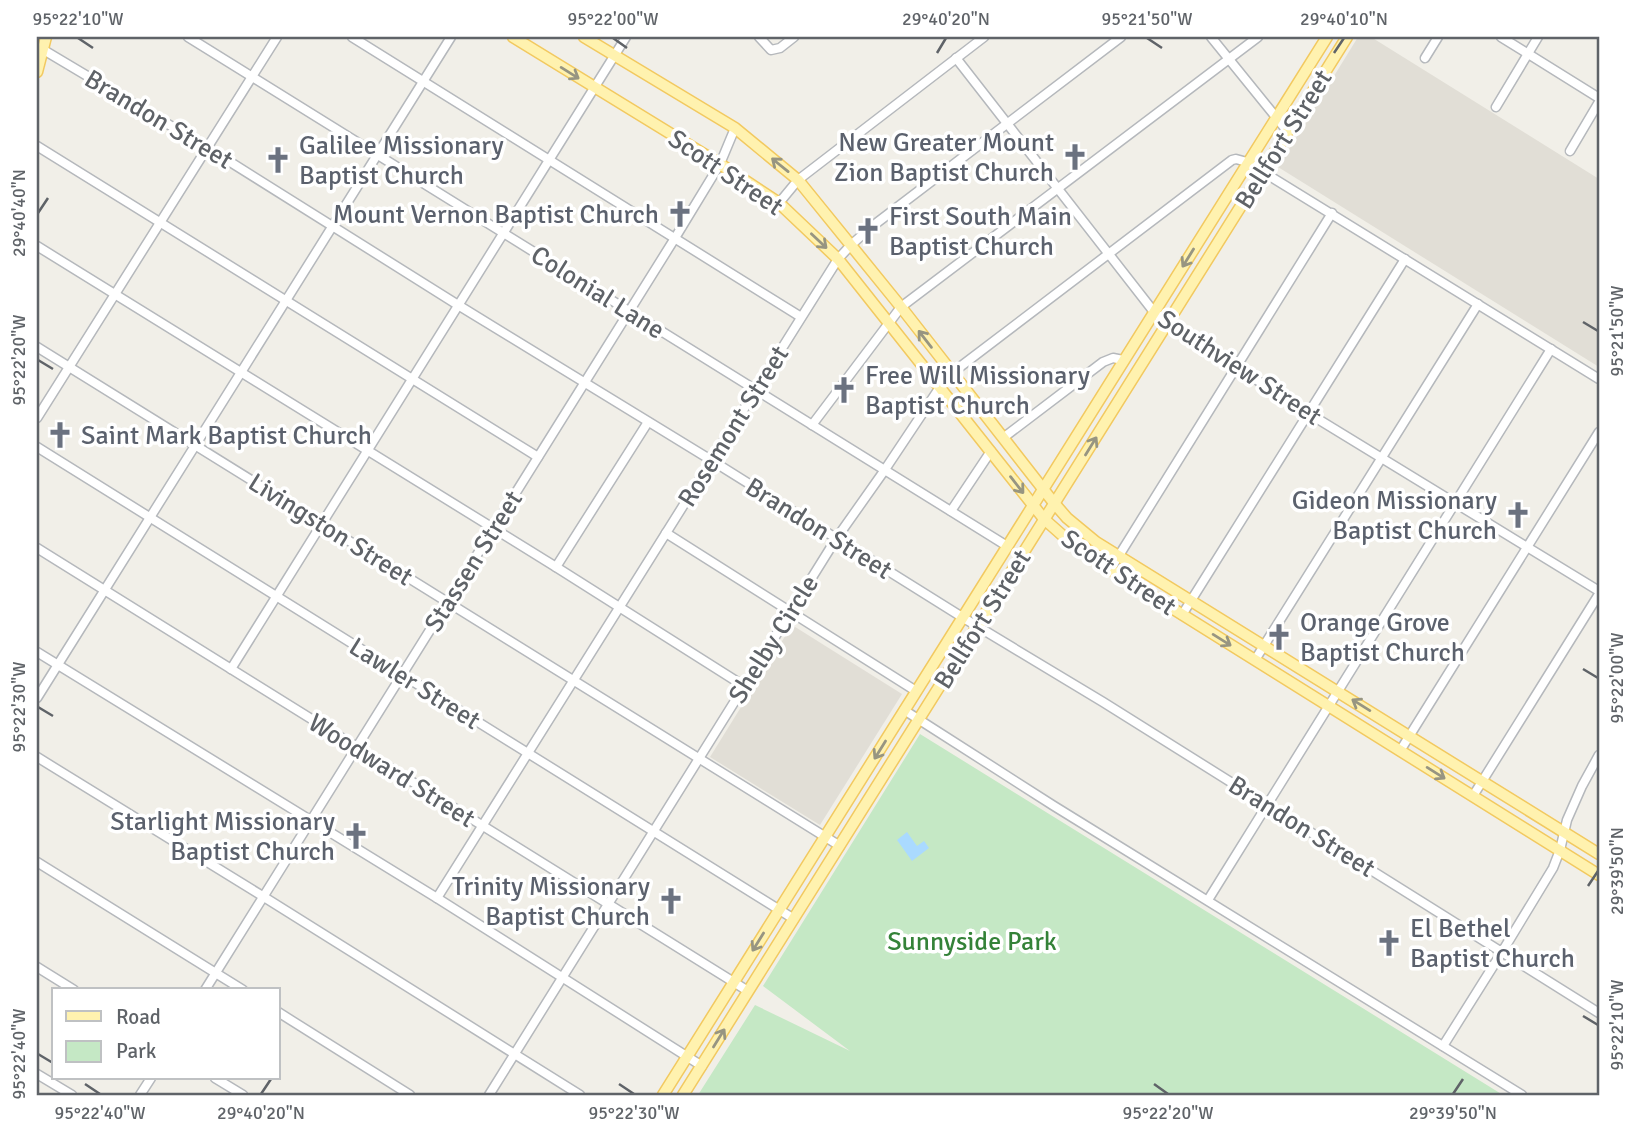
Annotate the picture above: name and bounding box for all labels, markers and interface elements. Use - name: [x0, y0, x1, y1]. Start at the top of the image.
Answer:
- text: 95°22'10"W: [33, 8, 123, 30]
- text: 95°22'00"W: [568, 8, 658, 30]
- text: 29°40'20"N: [902, 8, 990, 30]
- text: 95°21'50"W: [1102, 8, 1192, 30]
- text: 29°40'10"N: [1300, 8, 1388, 30]
- street label: Brandon Street: [79, 63, 238, 177]
- street label: Bellfort Street: [1228, 64, 1339, 215]
- one-way arrow: [560, 66, 580, 80]
- street label: Scott Street: [662, 123, 789, 223]
- place label: New Greater Mount Zion Baptist Church: [834, 127, 1054, 189]
- place label: Galilee Missionary Baptist Church: [299, 130, 504, 192]
- church icon: New Greater Mount Zion Baptist Church: [1060, 142, 1090, 172]
- church icon: Galilee Missionary Baptist Church: [263, 145, 293, 175]
- one-way arrow: [771, 157, 789, 172]
- text: 29°40'40"N: [8, 169, 30, 257]
- place label: Mount Vernon Baptist Church: [333, 199, 659, 231]
- church icon: Mount Vernon Baptist Church: [665, 199, 695, 229]
- place label: First South Main Baptist Church: [889, 201, 1072, 263]
- church icon: First South Main Baptist Church: [853, 216, 883, 246]
- one-way arrow: [810, 233, 827, 250]
- street label: Colonial Lane: [525, 239, 670, 347]
- one-way arrow: [1180, 248, 1194, 268]
- text: 95°21'50"W: [1606, 286, 1628, 376]
- street label: Southview Street: [1152, 303, 1327, 433]
- text: 95°22'20"W: [8, 315, 30, 405]
- one-way arrow: [918, 330, 933, 349]
- street label: Rosemont Street: [671, 340, 796, 513]
- place label: Free Will Missionary Baptist Church: [865, 360, 1090, 422]
- church icon: Free Will Missionary Baptist Church: [829, 375, 859, 405]
- church icon: Saint Mark Baptist Church: [45, 420, 75, 450]
- place label: Saint Mark Baptist Church: [81, 420, 372, 452]
- one-way arrow: [1084, 436, 1098, 456]
- street label: Livingston Street: [242, 467, 419, 593]
- street label: Brandon Street: [739, 471, 898, 587]
- one-way arrow: [1010, 475, 1025, 494]
- street label: Stassen Street: [418, 485, 530, 638]
- place label: Gideon Missionary Baptist Church: [1292, 485, 1497, 547]
- church icon: Gideon Missionary Baptist Church: [1503, 500, 1533, 530]
- street label: Scott Street: [1055, 523, 1182, 623]
- street label: Bellfort Street: [927, 544, 1038, 695]
- street label: Shelby Circle: [722, 569, 826, 710]
- place label: Orange Grove Baptist Church: [1300, 607, 1465, 669]
- church icon: Orange Grove Baptist Church: [1264, 622, 1294, 652]
- street label: Lawler Street: [343, 631, 486, 737]
- one-way arrow: [1211, 633, 1231, 647]
- text: 95°22'00"W: [1606, 633, 1628, 723]
- text: 95°22'30"W: [8, 662, 30, 752]
- one-way arrow: [1351, 698, 1371, 712]
- street label: Woodward Street: [302, 707, 481, 835]
- one-way arrow: [872, 739, 886, 759]
- one-way arrow: [1425, 766, 1445, 780]
- street label: Brandon Street: [1222, 769, 1381, 885]
- place label: Starlight Missionary Baptist Church: [110, 806, 335, 868]
- church icon: Starlight Missionary Baptist Church: [341, 821, 371, 851]
- text: 29°39'50"N: [1606, 827, 1628, 915]
- place label: Trinity Missionary Baptist Church: [452, 871, 650, 933]
- church icon: Trinity Missionary Baptist Church: [656, 886, 686, 916]
- place label: El Bethel Baptist Church: [1410, 913, 1575, 975]
- park label: Sunnyside Park: [887, 926, 1057, 958]
- church icon: El Bethel Baptist Church: [1374, 928, 1404, 958]
- one-way arrow: [751, 932, 765, 952]
- text: 95°22'10"W: [1606, 980, 1628, 1070]
- legend: [52, 988, 280, 1080]
- text: Road: [116, 1004, 161, 1030]
- text: 95°22'40"W: [8, 1009, 30, 1099]
- one-way arrow: [713, 1028, 727, 1048]
- text: Park: [116, 1038, 157, 1064]
- text: 95°22'40"W: [55, 1102, 145, 1124]
- text: 29°40'20"N: [217, 1102, 305, 1124]
- text: 95°22'30"W: [589, 1102, 679, 1124]
- text: 95°22'20"W: [1123, 1102, 1213, 1124]
- text: 29°39'50"N: [1409, 1102, 1497, 1124]

